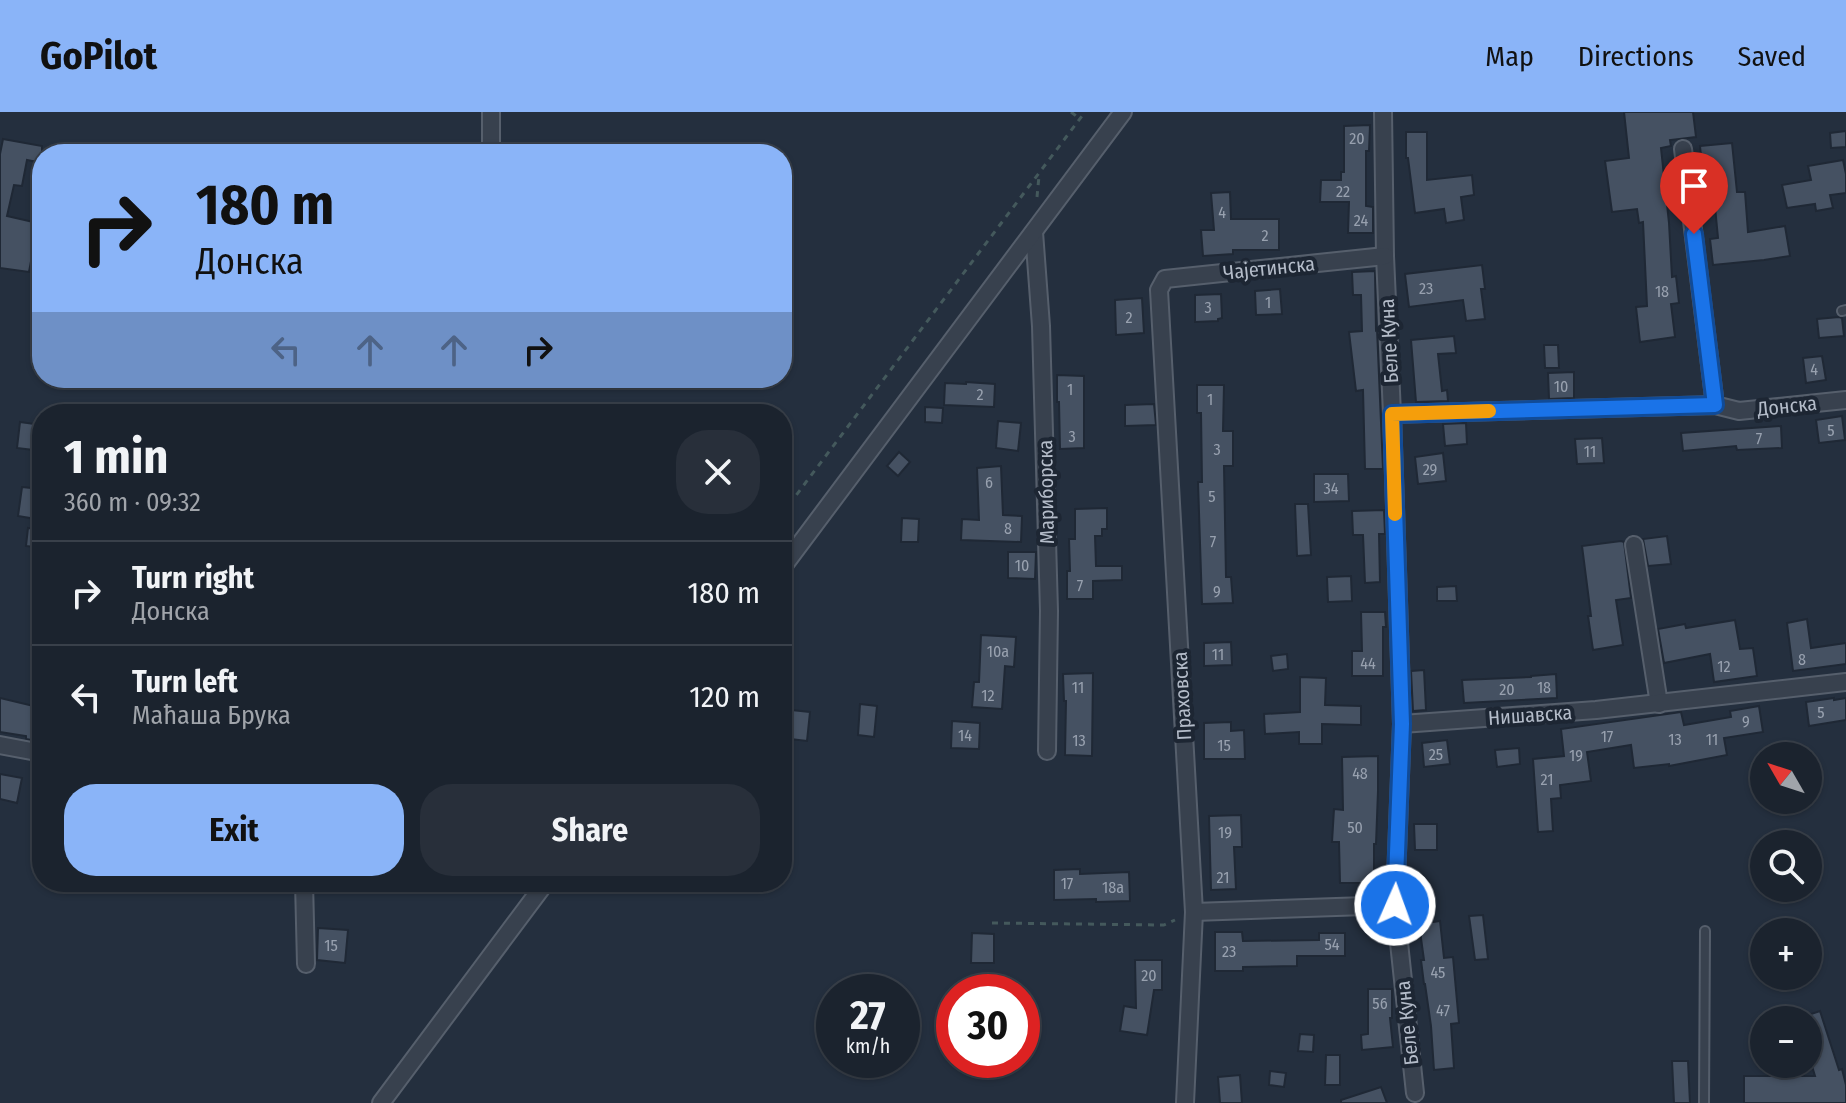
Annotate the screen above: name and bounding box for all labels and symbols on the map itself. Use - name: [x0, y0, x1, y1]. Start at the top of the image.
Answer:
- house number: 20: [1349, 129, 1365, 148]
- pin: [1660, 152, 1728, 234]
- house number: 22: [1336, 182, 1350, 201]
- house number: 4: [1218, 203, 1226, 222]
- house number: 24: [1354, 211, 1368, 230]
- house number: 2: [1261, 226, 1269, 245]
- street label: Чајетинска: [1222, 251, 1316, 285]
- house number: 23: [1419, 279, 1433, 298]
- house number: 18: [1655, 282, 1669, 301]
- house number: 1: [1265, 293, 1271, 312]
- house number: 3: [1204, 298, 1212, 317]
- street label: Беле Куна: [1375, 298, 1403, 384]
- house number: 2: [1125, 308, 1133, 327]
- house number: 4: [1810, 360, 1818, 379]
- house number: 10: [1554, 377, 1568, 396]
- house number: 1: [1067, 380, 1073, 399]
- house number: 2: [976, 385, 984, 404]
- house number: 1: [1207, 390, 1213, 409]
- street label: Донска: [1755, 391, 1818, 421]
- house number: 5: [1827, 421, 1835, 440]
- house number: 3: [1068, 427, 1076, 446]
- house number: 7: [1756, 429, 1763, 448]
- street label: Мариборска: [1033, 440, 1059, 544]
- house number: 3: [1213, 440, 1221, 459]
- house number: 11: [1584, 442, 1596, 461]
- house number: 29: [1423, 460, 1438, 479]
- house number: 6: [985, 473, 993, 492]
- house number: 34: [1324, 479, 1339, 498]
- house number: 5: [1208, 487, 1216, 506]
- house number: 8: [1004, 519, 1012, 538]
- house number: 7: [1210, 532, 1217, 551]
- house number: 10: [1015, 556, 1029, 575]
- house number: 7: [1077, 576, 1084, 595]
- house number: 9: [1213, 582, 1221, 601]
- house number: 10a: [987, 642, 1009, 661]
- house number: 11: [1212, 645, 1224, 664]
- house number: 8: [1798, 650, 1806, 669]
- street label: Праховска: [1168, 651, 1196, 741]
- house number: 44: [1360, 654, 1376, 673]
- house number: 12: [1717, 657, 1731, 676]
- house number: 11: [1072, 678, 1084, 697]
- house number: 18: [1537, 678, 1551, 697]
- house number: 20: [1499, 680, 1515, 699]
- house number: 12: [981, 686, 995, 705]
- street label: Нишавска: [1487, 700, 1573, 730]
- house number: 5: [1817, 703, 1825, 722]
- house number: 9: [1742, 712, 1750, 731]
- house number: 14: [958, 726, 972, 745]
- house number: 17: [1601, 727, 1614, 746]
- house number: 13: [1668, 730, 1682, 749]
- house number: 11: [1706, 730, 1718, 749]
- house number: 13: [1072, 731, 1086, 750]
- house number: 15: [1217, 736, 1231, 755]
- north arrow: [1750, 742, 1822, 814]
- house number: 25: [1429, 745, 1443, 764]
- house number: 19: [1569, 746, 1583, 765]
- house number: 48: [1352, 764, 1368, 783]
- house number: 21: [1541, 770, 1553, 789]
- house number: 50: [1347, 818, 1363, 837]
- house number: 19: [1218, 823, 1232, 842]
- position arrow: [1353, 863, 1437, 947]
- house number: 21: [1217, 868, 1229, 887]
- house number: 17: [1061, 874, 1074, 893]
- house number: 18a: [1102, 878, 1124, 897]
- house number: 54: [1324, 935, 1340, 954]
- house number: 15: [324, 936, 338, 955]
- house number: 23: [1222, 942, 1236, 961]
- house number: 45: [1431, 963, 1445, 982]
- house number: 20: [1141, 966, 1157, 985]
- speed limit sign: 30: [936, 974, 1040, 1078]
- street label: Беле Куна: [1391, 980, 1423, 1066]
- house number: 56: [1372, 994, 1388, 1013]
- house number: 47: [1436, 1001, 1450, 1020]

